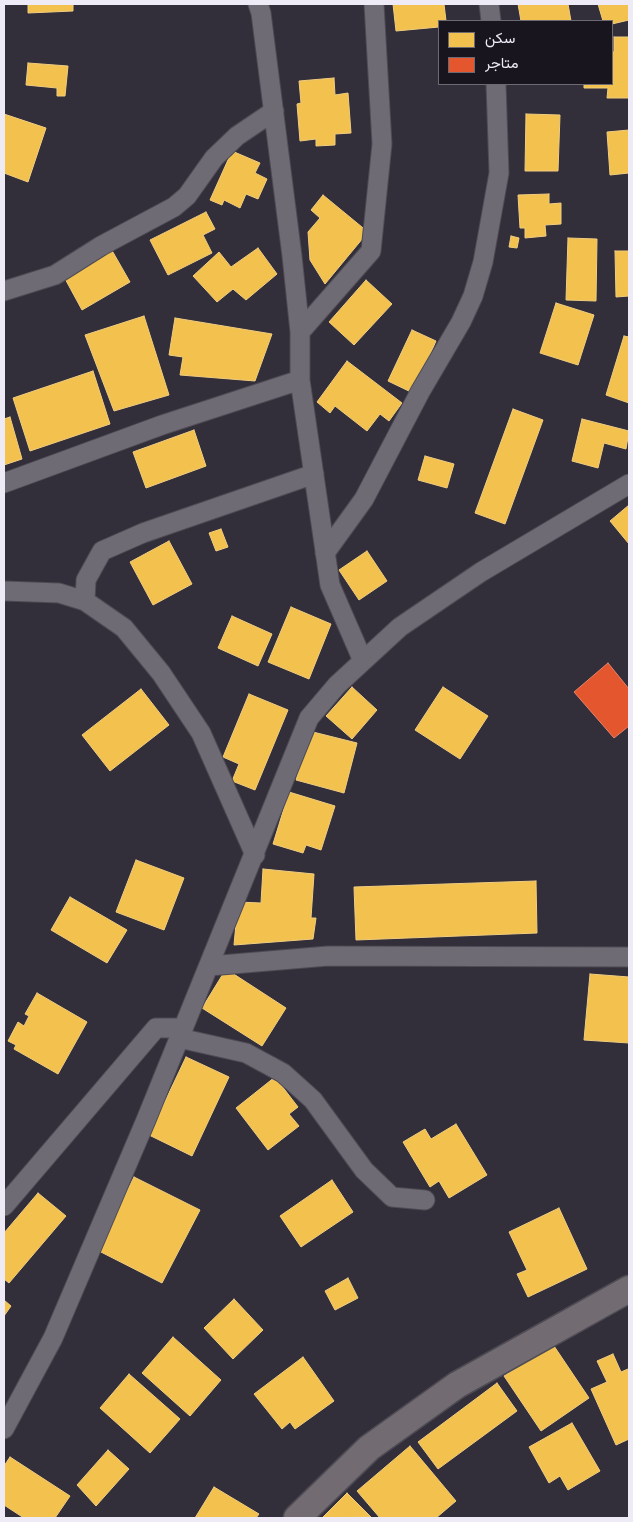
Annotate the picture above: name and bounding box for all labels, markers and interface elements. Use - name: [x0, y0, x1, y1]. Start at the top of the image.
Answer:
- legend: [438, 20, 613, 85]
- text: سكن: [485, 28, 515, 47]
- text: متاجر: [485, 53, 519, 72]

